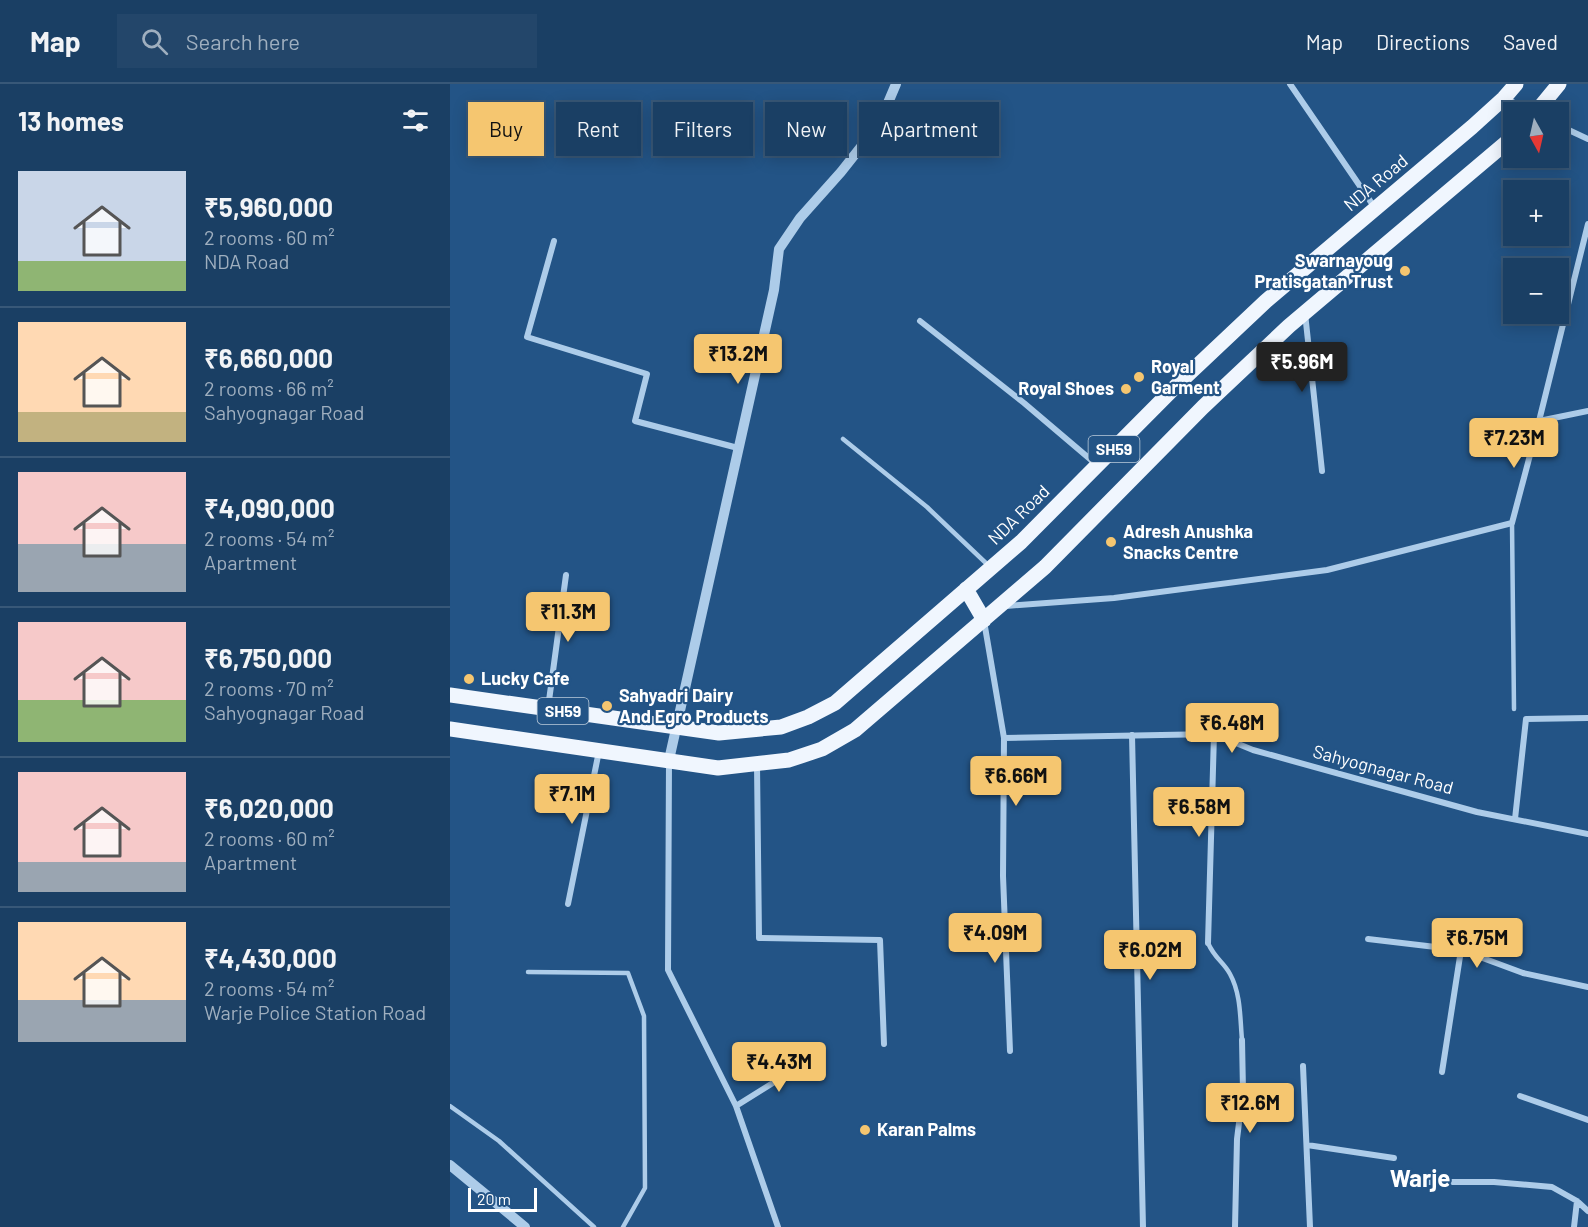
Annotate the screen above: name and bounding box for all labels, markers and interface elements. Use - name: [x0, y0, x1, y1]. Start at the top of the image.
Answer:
- search box: [117, 14, 537, 68]
- text: Map: [30, 24, 81, 58]
- icon: search: [138, 25, 171, 58]
- text: Search here: [186, 28, 300, 54]
- text: Map: [1306, 29, 1343, 54]
- text: Directions: [1376, 29, 1470, 54]
- text: Saved: [1503, 29, 1558, 54]
- chip: Buy: [468, 102, 544, 156]
- chip: Rent: [556, 102, 641, 156]
- chip: Filters: [653, 102, 753, 156]
- chip: New: [765, 102, 847, 156]
- chip: Apartment: [859, 102, 999, 156]
- north arrow: [1503, 102, 1569, 168]
- map controls: [1503, 102, 1569, 324]
- icon: filters: [399, 104, 432, 137]
- text: 13 homes: [18, 105, 124, 136]
- street label: NDA Road: [1339, 149, 1412, 215]
- button: +: [1503, 180, 1569, 246]
- text: ₹5,960,000: [204, 191, 333, 222]
- icon: home: [66, 195, 138, 267]
- text: 2 rooms · 60 m²: [204, 225, 335, 249]
- text: NDA Road: [204, 249, 290, 273]
- place label: Swarnayoug Pratisgatan Trust: [1255, 249, 1393, 292]
- button: −: [1503, 258, 1569, 324]
- marker: Swarnayoug Pratisgatan Trust: [1398, 264, 1412, 278]
- pin: ₹13.2M: [689, 334, 787, 385]
- text: ₹13.2M: [708, 341, 768, 365]
- text: ₹6,660,000: [204, 342, 333, 373]
- pin: ₹5.96M: [1253, 342, 1351, 393]
- icon: home: [66, 346, 138, 418]
- text: ₹5.96M: [1270, 349, 1334, 373]
- place label: Royal Garment: [1151, 355, 1220, 398]
- marker: Royal Garment: [1132, 370, 1146, 384]
- text: 2 rooms · 66 m²: [204, 376, 334, 400]
- place label: Royal Shoes: [1018, 377, 1114, 399]
- marker: Royal Shoes: [1119, 382, 1133, 396]
- text: Sahyognagar Road: [204, 400, 364, 424]
- pin: ₹7.23M: [1465, 418, 1563, 469]
- text: ₹7.23M: [1483, 425, 1545, 449]
- road number: SH59: [1088, 436, 1140, 462]
- street label: NDA Road: [983, 480, 1054, 549]
- text: ₹4,090,000: [204, 492, 335, 523]
- icon: home: [66, 496, 138, 568]
- place label: Adresh Anushka Snacks Centre: [1123, 520, 1253, 563]
- text: 2 rooms · 54 m²: [204, 526, 334, 550]
- marker: Adresh Anushka Snacks Centre: [1104, 535, 1118, 549]
- text: Apartment: [204, 550, 297, 574]
- pin: ₹11.3M: [519, 592, 617, 643]
- text: ₹11.3M: [540, 599, 596, 623]
- text: ₹6,750,000: [204, 642, 332, 673]
- icon: home: [66, 646, 138, 718]
- place label: Lucky Cafe: [481, 667, 570, 689]
- marker: Lucky Cafe: [462, 672, 476, 686]
- text: 2 rooms · 70 m²: [204, 676, 334, 700]
- place label: Sahyadri Dairy And Egro Products: [619, 684, 768, 727]
- road number: SH59: [538, 698, 588, 724]
- marker: Sahyadri Dairy And Egro Products: [600, 699, 614, 713]
- text: Sahyognagar Road: [204, 700, 364, 724]
- pin: ₹6.48M: [1183, 703, 1281, 754]
- text: ₹6.48M: [1200, 710, 1264, 734]
- street label: Sahyognagar Road: [1311, 740, 1456, 798]
- pin: ₹6.66M: [967, 756, 1065, 807]
- text: ₹6.66M: [984, 763, 1048, 787]
- pin: ₹7.1M: [530, 774, 614, 825]
- text: ₹7.1M: [549, 781, 595, 805]
- pin: ₹6.58M: [1150, 787, 1248, 838]
- text: ₹6,020,000: [204, 792, 334, 823]
- text: ₹6.58M: [1167, 794, 1231, 818]
- icon: home: [66, 796, 138, 868]
- text: 2 rooms · 60 m²: [204, 826, 335, 850]
- text: Apartment: [204, 850, 297, 874]
- pin: ₹4.09M: [946, 913, 1044, 964]
- pin: ₹6.75M: [1428, 918, 1526, 969]
- text: ₹4.09M: [963, 920, 1027, 944]
- text: ₹6.75M: [1446, 925, 1508, 949]
- pin: ₹6.02M: [1101, 930, 1199, 981]
- text: ₹6.02M: [1118, 937, 1182, 961]
- text: ₹4,430,000: [204, 942, 337, 973]
- icon: home: [66, 946, 138, 1018]
- text: 2 rooms · 54 m²: [204, 976, 334, 1000]
- text: Warje Police Station Road: [204, 1000, 426, 1024]
- pin: ₹4.43M: [730, 1042, 828, 1093]
- text: ₹4.43M: [746, 1049, 812, 1073]
- pin: ₹12.6M: [1201, 1083, 1299, 1134]
- text: ₹12.6M: [1220, 1090, 1280, 1114]
- place label: Karan Palms: [877, 1118, 976, 1140]
- marker: Karan Palms: [858, 1123, 872, 1137]
- district label: Warje: [1390, 1163, 1450, 1192]
- scale bar: [468, 1185, 537, 1212]
- text: 20 m: [477, 1189, 511, 1208]

